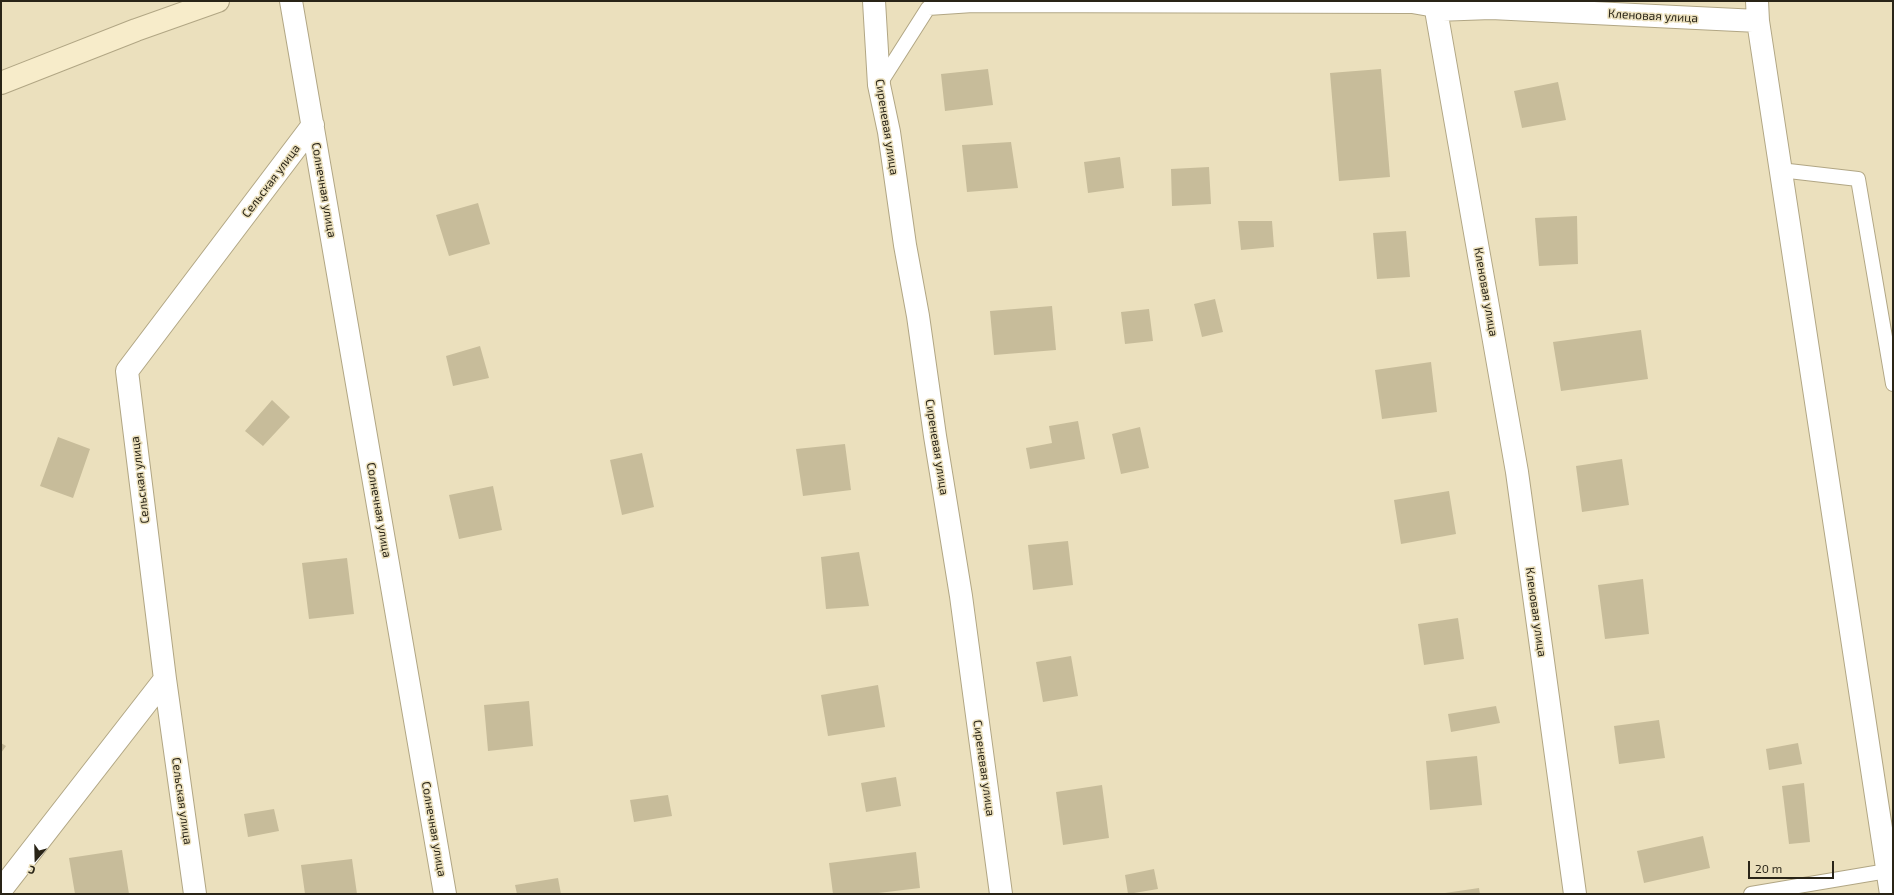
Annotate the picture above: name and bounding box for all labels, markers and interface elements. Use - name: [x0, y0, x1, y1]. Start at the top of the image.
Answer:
- street label: Кленовая улица: [1608, 6, 1698, 26]
- street label: Сиреневая улица: [872, 78, 902, 176]
- street label: Солнечная улица: [309, 141, 339, 239]
- street label: Сельская улица: [239, 142, 303, 220]
- street label: Кленовая улица: [1471, 246, 1501, 338]
- street label: Сиреневая улица: [922, 398, 952, 496]
- street label: Сельская улица: [128, 436, 152, 524]
- street label: Солнечная улица: [364, 461, 394, 559]
- street label: Кленовая улица: [1523, 566, 1549, 658]
- street label: Сиреневая улица: [970, 719, 998, 817]
- street label: Сельская улица: [169, 757, 195, 845]
- street label: Солнечная улица: [419, 780, 449, 878]
- north arrow: [16, 839, 56, 879]
- scale bar: [1750, 853, 1836, 879]
- text: 20 m: [1755, 861, 1782, 875]
- text: С: [26, 864, 37, 878]

